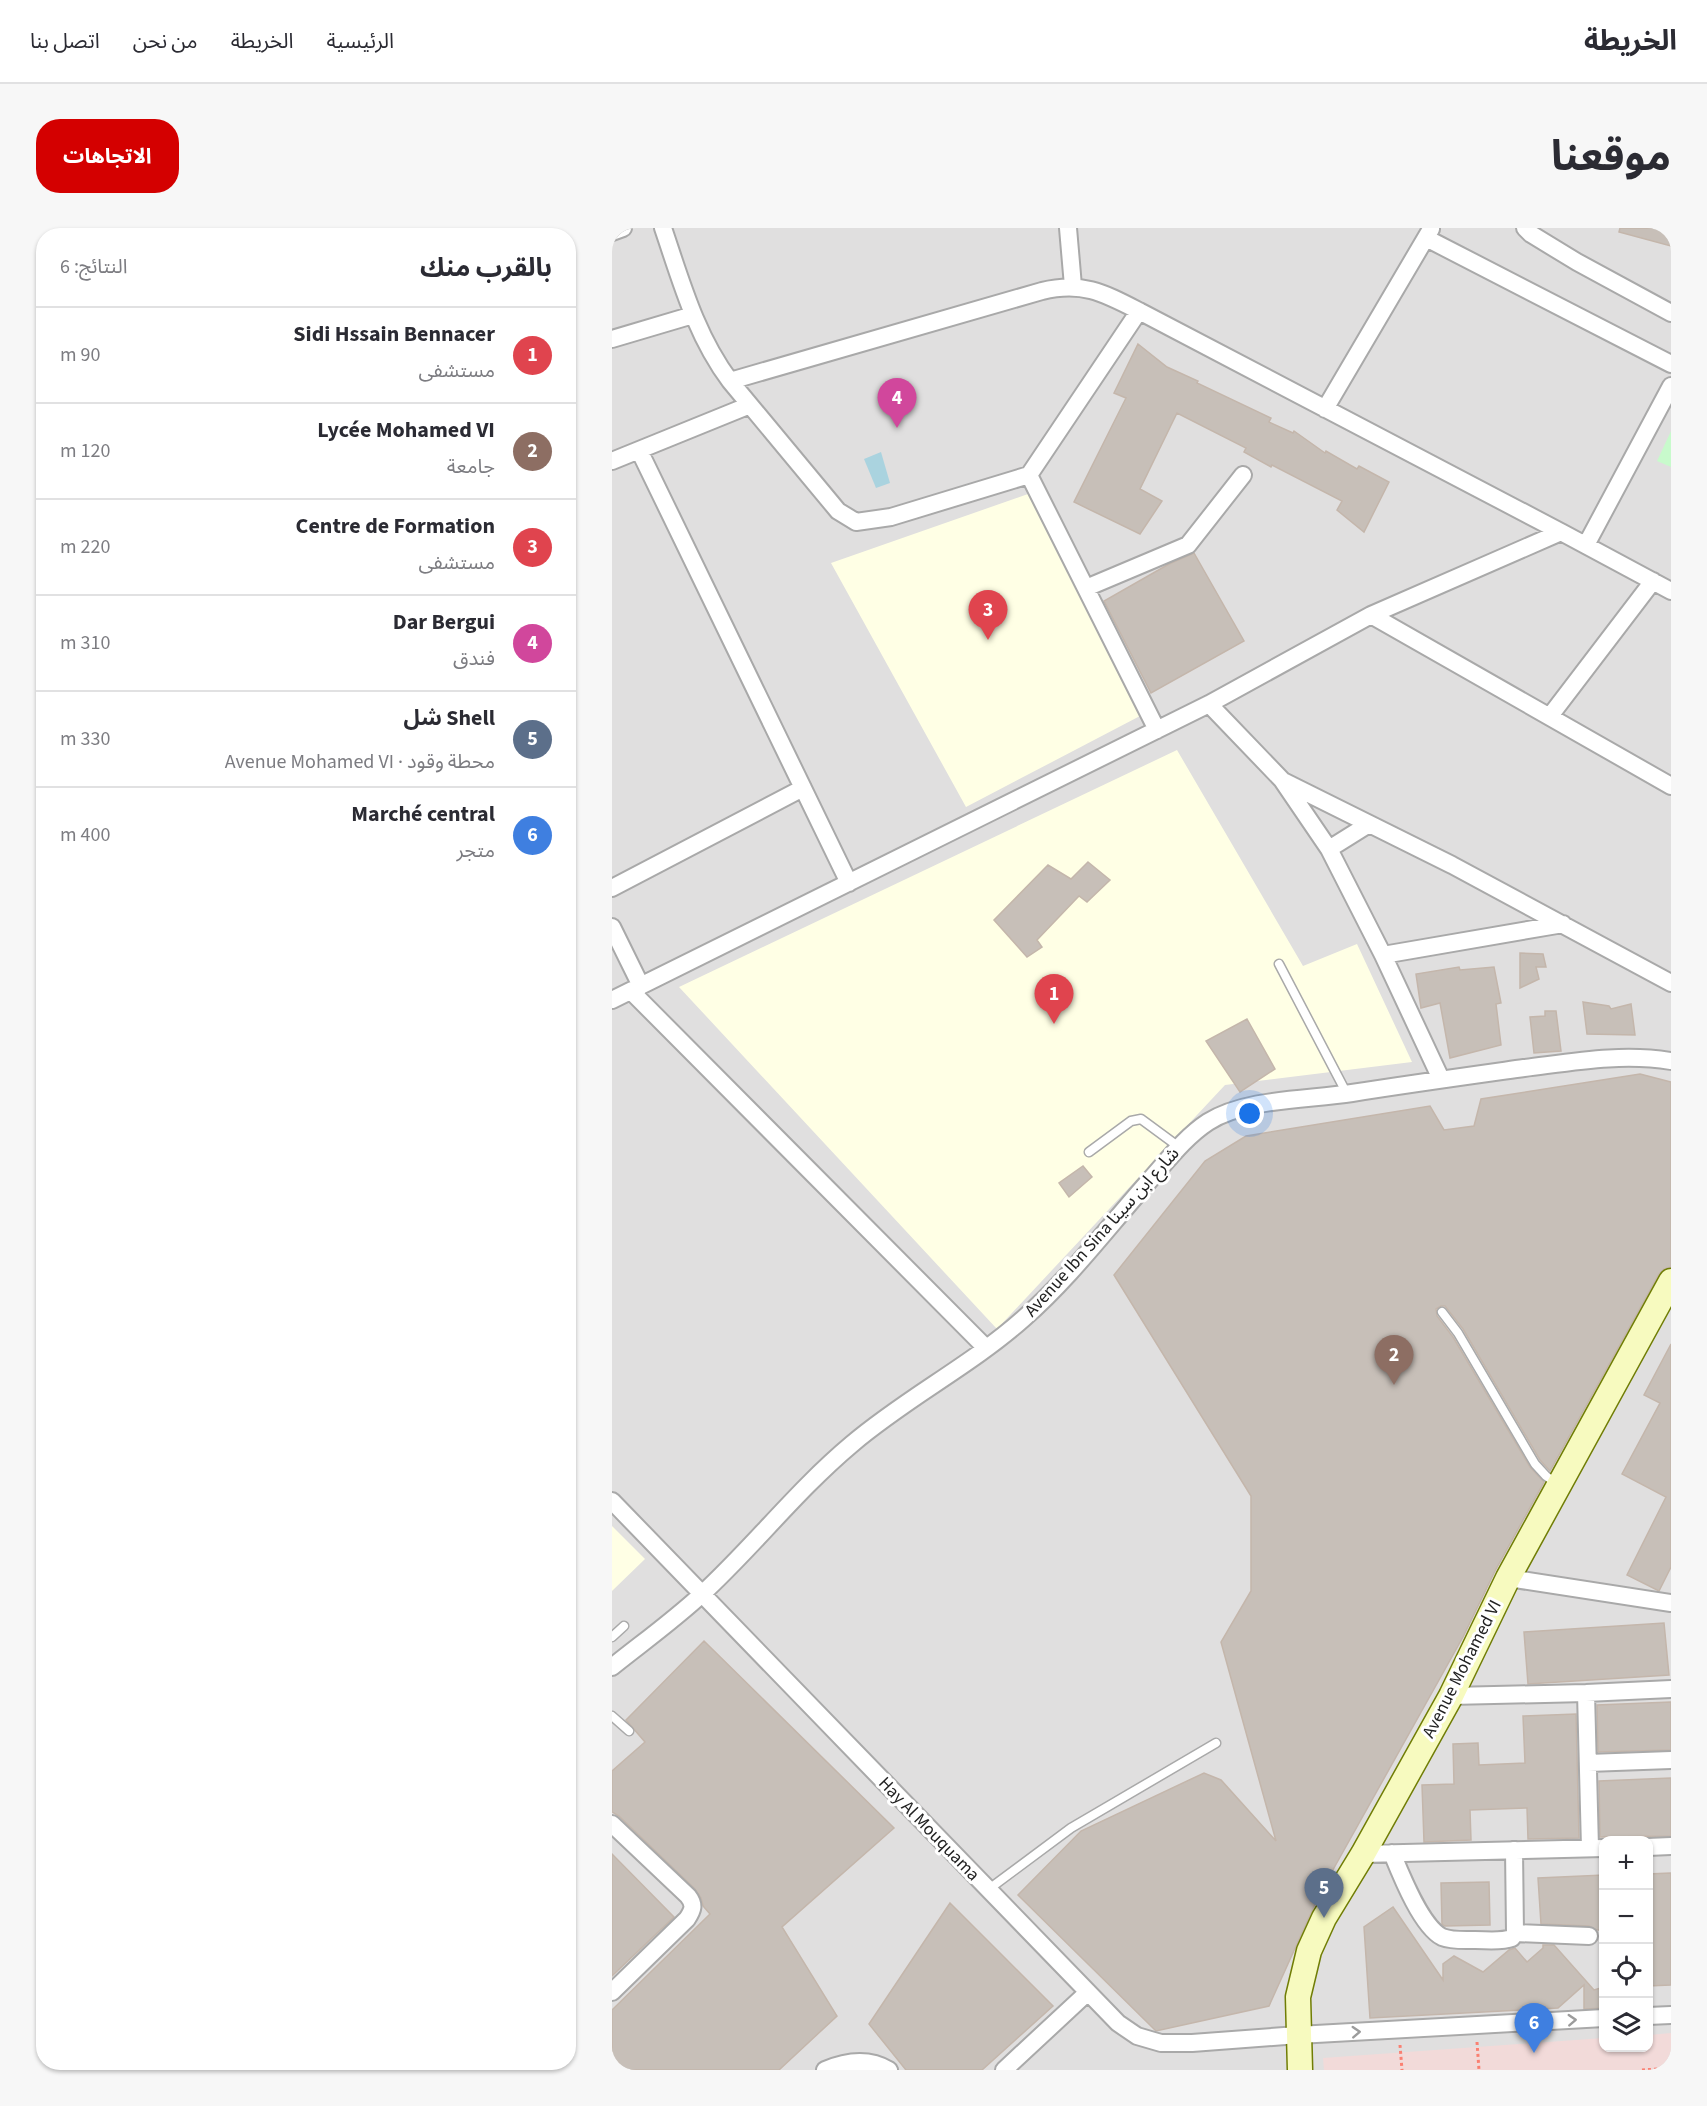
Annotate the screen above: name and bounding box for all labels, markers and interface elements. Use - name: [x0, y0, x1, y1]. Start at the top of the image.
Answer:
- text: الخريطة: [1584, 21, 1677, 61]
- text: اتصل بنا: [30, 26, 100, 56]
- text: من نحن: [133, 26, 198, 56]
- text: الخريطة: [231, 26, 294, 56]
- text: الرئيسية: [327, 26, 394, 56]
- button: الاتجاهات: [36, 119, 179, 193]
- text: موقعنا: [1551, 127, 1671, 187]
- text: بالقرب منك: [420, 249, 552, 286]
- text: النتائج: 6: [60, 253, 127, 281]
- text: Sidi Hssain Bennacer: [293, 318, 495, 350]
- text: 90 m: [60, 341, 100, 369]
- text: 1: [527, 341, 538, 369]
- text: مستشفى: [418, 357, 495, 385]
- pin: 4: [878, 378, 916, 428]
- text: Lycée Mohamed VI: [317, 414, 495, 446]
- text: 120 m: [60, 437, 110, 465]
- text: 2: [527, 437, 538, 465]
- text: جامعة: [447, 453, 495, 481]
- text: Centre de Formation: [296, 510, 495, 542]
- text: 220 m: [60, 533, 110, 561]
- text: 3: [527, 533, 538, 561]
- text: مستشفى: [418, 549, 495, 577]
- pin: 3: [968, 590, 1007, 640]
- text: Dar Bergui: [393, 606, 495, 638]
- text: 310 m: [60, 629, 110, 657]
- text: 4: [527, 629, 538, 657]
- text: فندق: [453, 645, 495, 673]
- text: Shell شل: [404, 702, 495, 734]
- text: 330 m: [60, 725, 110, 753]
- text: 5: [527, 725, 538, 753]
- text: محطة وقود · Avenue Mohamed VI: [225, 748, 495, 776]
- text: Marché central: [351, 798, 495, 830]
- text: 400 m: [60, 821, 110, 849]
- text: 6: [527, 821, 538, 849]
- text: متجر: [456, 837, 495, 865]
- pin: 1: [1034, 974, 1074, 1024]
- your location: [1235, 1099, 1264, 1128]
- street label: Avenue Ibn Sina شارع ابن سينا: [1019, 1142, 1186, 1323]
- pin: 2: [1374, 1336, 1414, 1385]
- street label: Avenue Mohamed VI: [1416, 1596, 1508, 1742]
- street label: Hay Al Mouquama: [873, 1771, 985, 1887]
- map controls: [1599, 1836, 1653, 2052]
- button: +: [1599, 1836, 1653, 1890]
- pin: 5: [1304, 1868, 1344, 1918]
- button: −: [1599, 1890, 1653, 1944]
- button: locate: [1599, 1944, 1653, 1998]
- button: layers: [1599, 1998, 1653, 2052]
- pin: 6: [1514, 2004, 1554, 2053]
- one-way arrow: [1567, 2014, 1576, 2027]
- one-way arrow: [1352, 2025, 1361, 2038]

